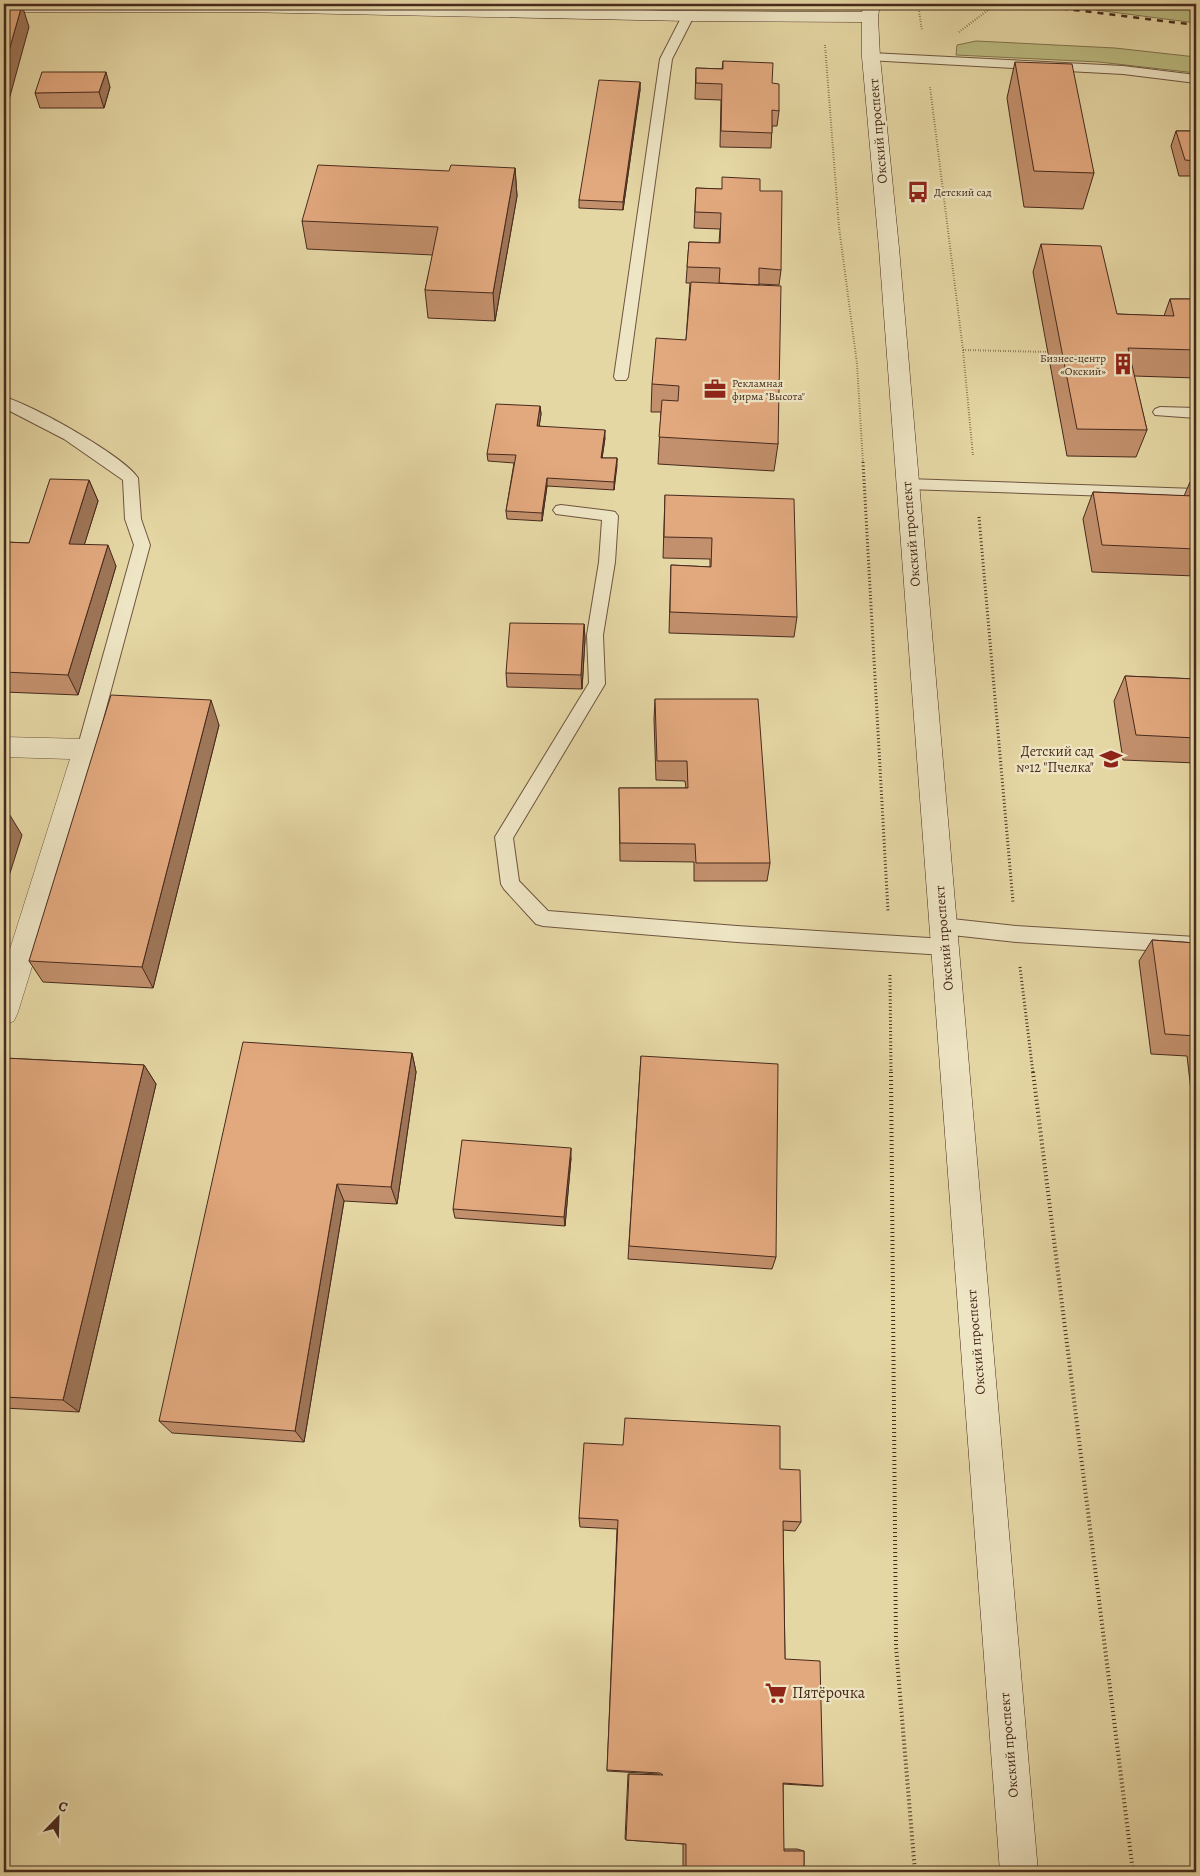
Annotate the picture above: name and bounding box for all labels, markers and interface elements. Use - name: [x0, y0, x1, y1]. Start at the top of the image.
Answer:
- street label: Окский проспект: [864, 78, 892, 184]
- bus stop icon: Детский сад: [905, 179, 931, 205]
- place label: Детский сад: [934, 185, 992, 200]
- place label: Бизнес-центр «Окский»: [1040, 351, 1106, 379]
- building icon: Бизнес-центр «Окский»: [1110, 351, 1136, 377]
- office icon: Рекламная фирма "Высота": [702, 376, 728, 402]
- place label: Рекламная фирма "Высота": [732, 376, 805, 404]
- street label: Окский проспект: [897, 481, 925, 587]
- place label: Детский сад №12 "Пчелка": [1016, 742, 1094, 777]
- school or university icon: Детский сад №12 "Пчелка": [1098, 746, 1124, 772]
- street label: Окский проспект: [930, 885, 958, 991]
- street label: Окский проспект: [962, 1289, 990, 1395]
- supermarket icon: Пятёрочка: [763, 1680, 789, 1706]
- place label: Пятёрочка: [792, 1682, 866, 1704]
- street label: Окский проспект: [995, 1692, 1023, 1798]
- north arrow: [32, 1794, 82, 1844]
- text: С: [55, 1796, 71, 1817]

